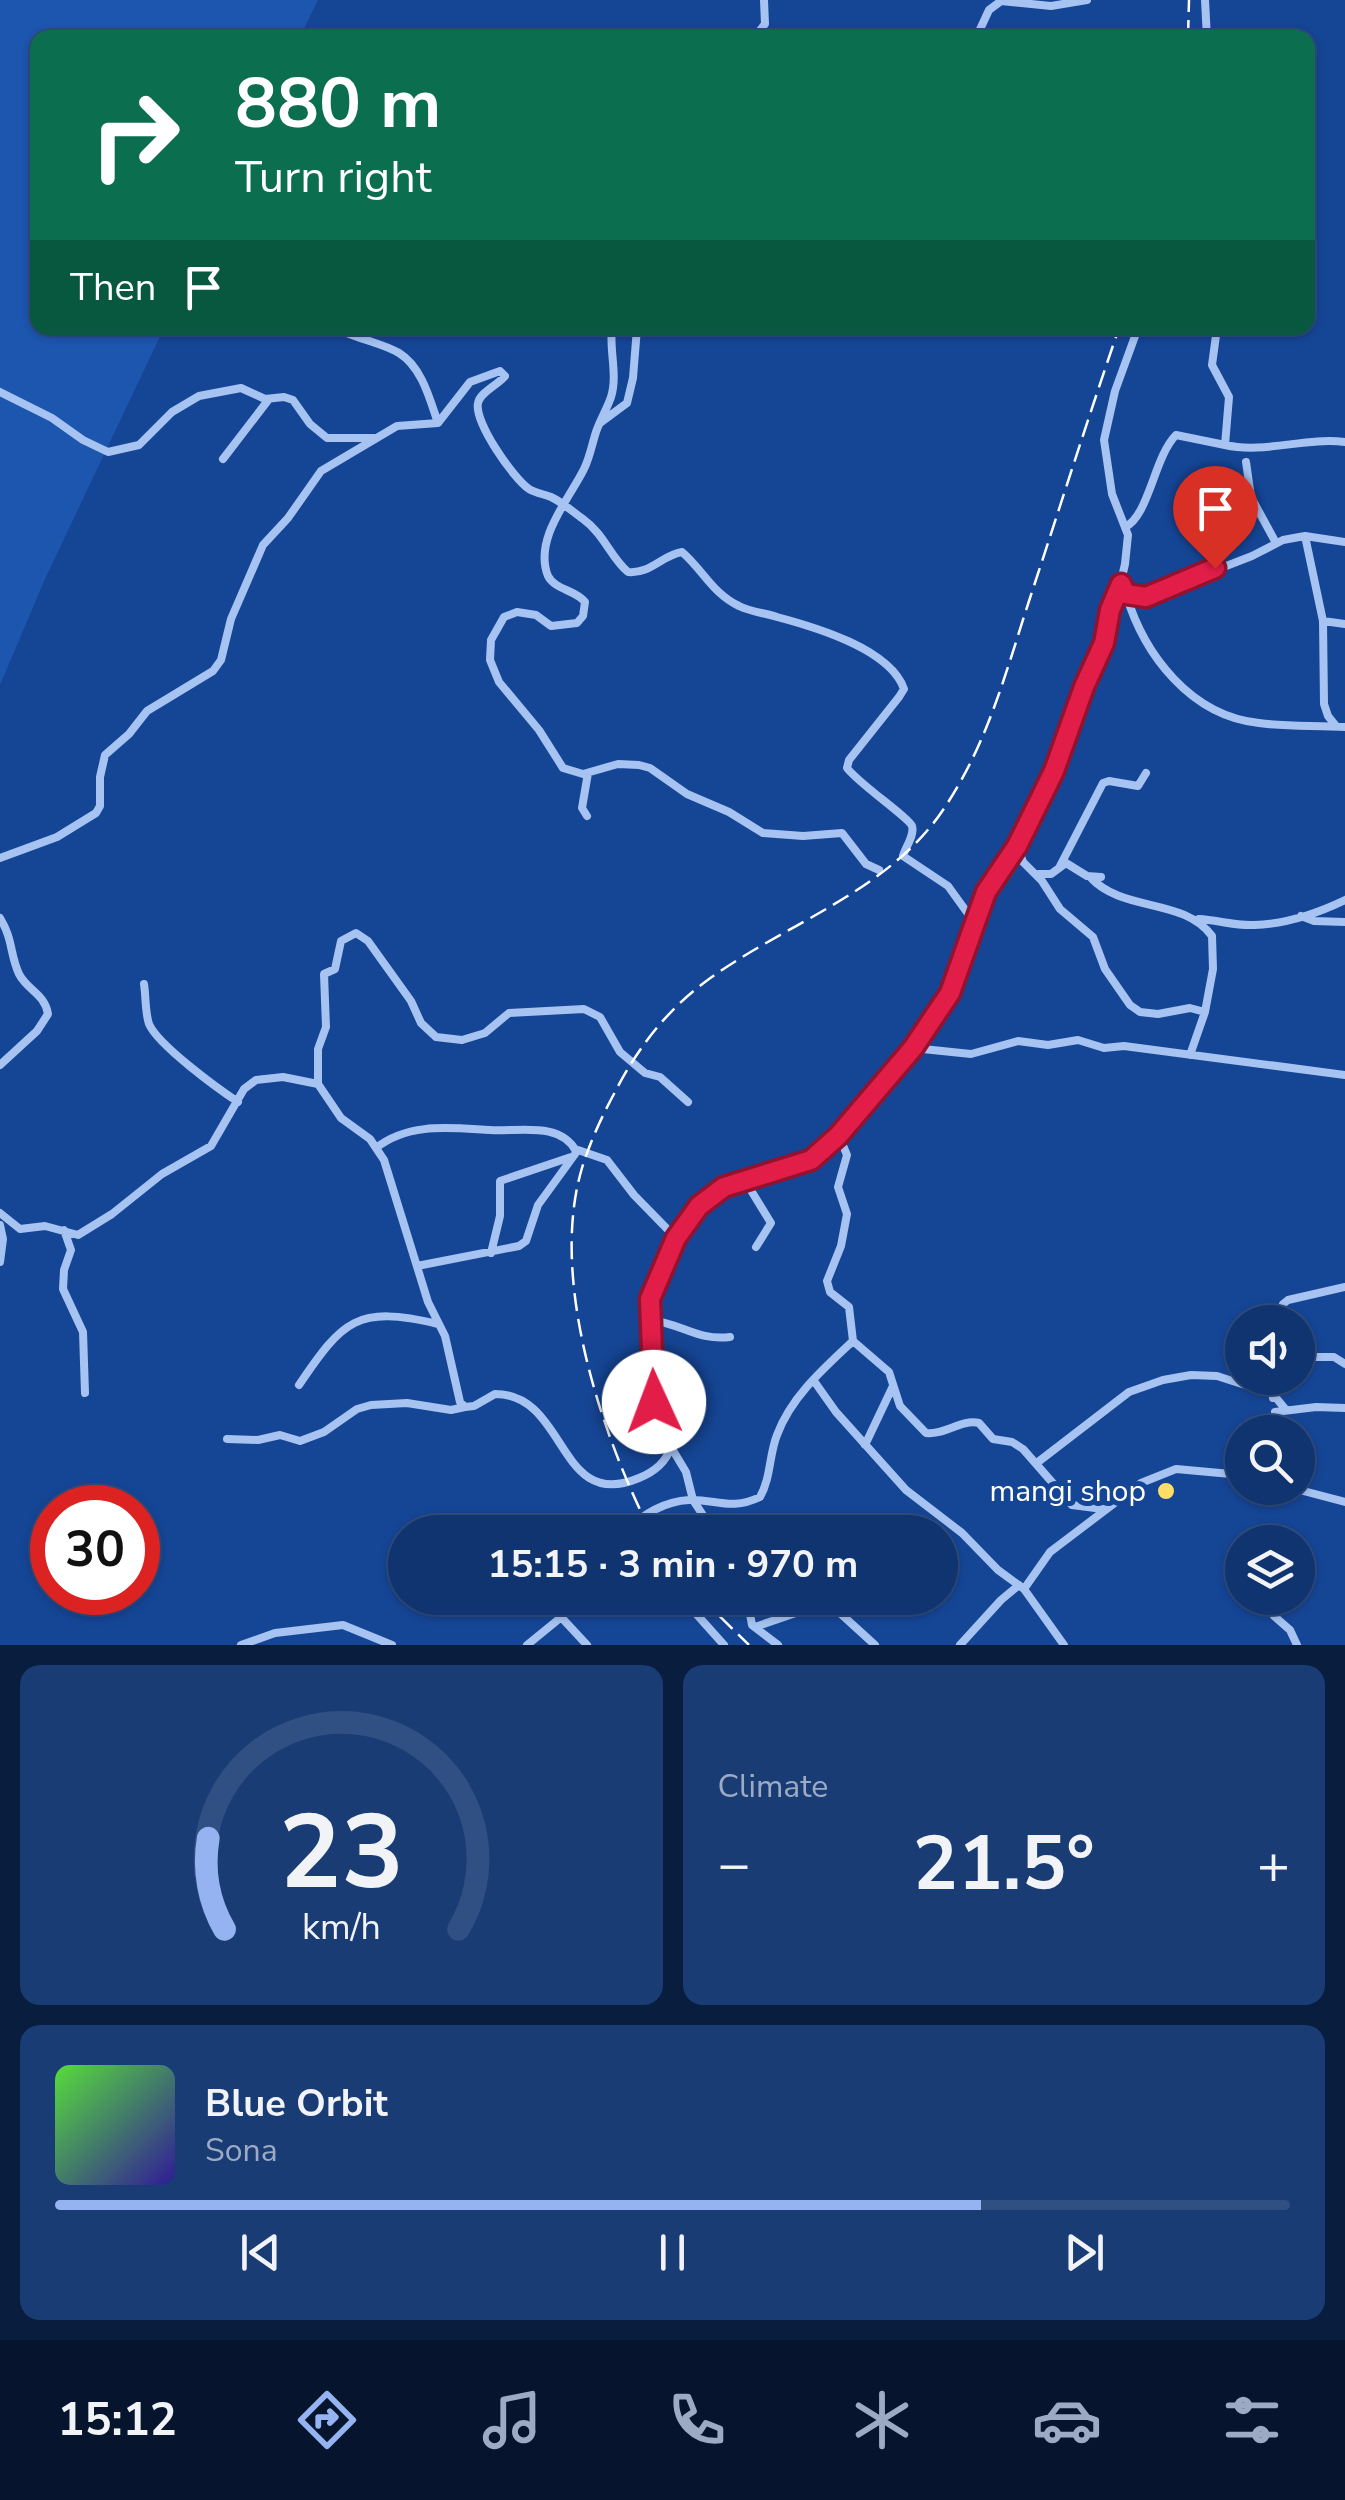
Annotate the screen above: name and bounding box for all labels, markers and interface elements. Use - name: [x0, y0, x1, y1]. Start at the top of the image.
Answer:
- text: 880 m: [235, 56, 441, 152]
- icon: right: [70, 70, 200, 200]
- text: Turn right: [235, 147, 432, 208]
- icon: arrive: [176, 260, 231, 315]
- text: Then: [70, 262, 156, 313]
- pin: [1173, 466, 1258, 569]
- icon: arrive: [1188, 481, 1243, 536]
- map controls: [1225, 1305, 1315, 1615]
- button: sound: [1225, 1305, 1315, 1395]
- position arrow: [602, 1350, 706, 1454]
- button: search: [1225, 1415, 1315, 1505]
- place label: mangi shop: [989, 1471, 1146, 1512]
- marker: mangi shop: [1155, 1480, 1177, 1502]
- speed limit sign: 30: [30, 1485, 160, 1615]
- button: layers: [1225, 1525, 1315, 1615]
- text: 15:15 · 3 min · 970 m: [488, 1539, 858, 1590]
- text: Climate: [718, 1765, 828, 1808]
- text: 23: [279, 1782, 404, 1924]
- text: 21.5°: [913, 1813, 1095, 1915]
- text: −: [718, 1827, 751, 1902]
- text: +: [1257, 1827, 1290, 1902]
- text: km/h: [302, 1903, 381, 1952]
- text: Blue Orbit: [205, 2078, 388, 2129]
- text: Sona: [205, 2129, 278, 2172]
- icon: previous: [233, 2225, 288, 2280]
- icon: pause: [645, 2225, 700, 2280]
- icon: next: [1057, 2225, 1112, 2280]
- icon: directions: [292, 2385, 362, 2455]
- icon: music: [477, 2385, 547, 2455]
- icon: phone: [662, 2385, 732, 2455]
- icon: climate: [847, 2385, 917, 2455]
- icon: car: [1032, 2385, 1102, 2455]
- icon: filters: [1217, 2385, 1287, 2455]
- text: 15:12: [58, 2390, 177, 2451]

